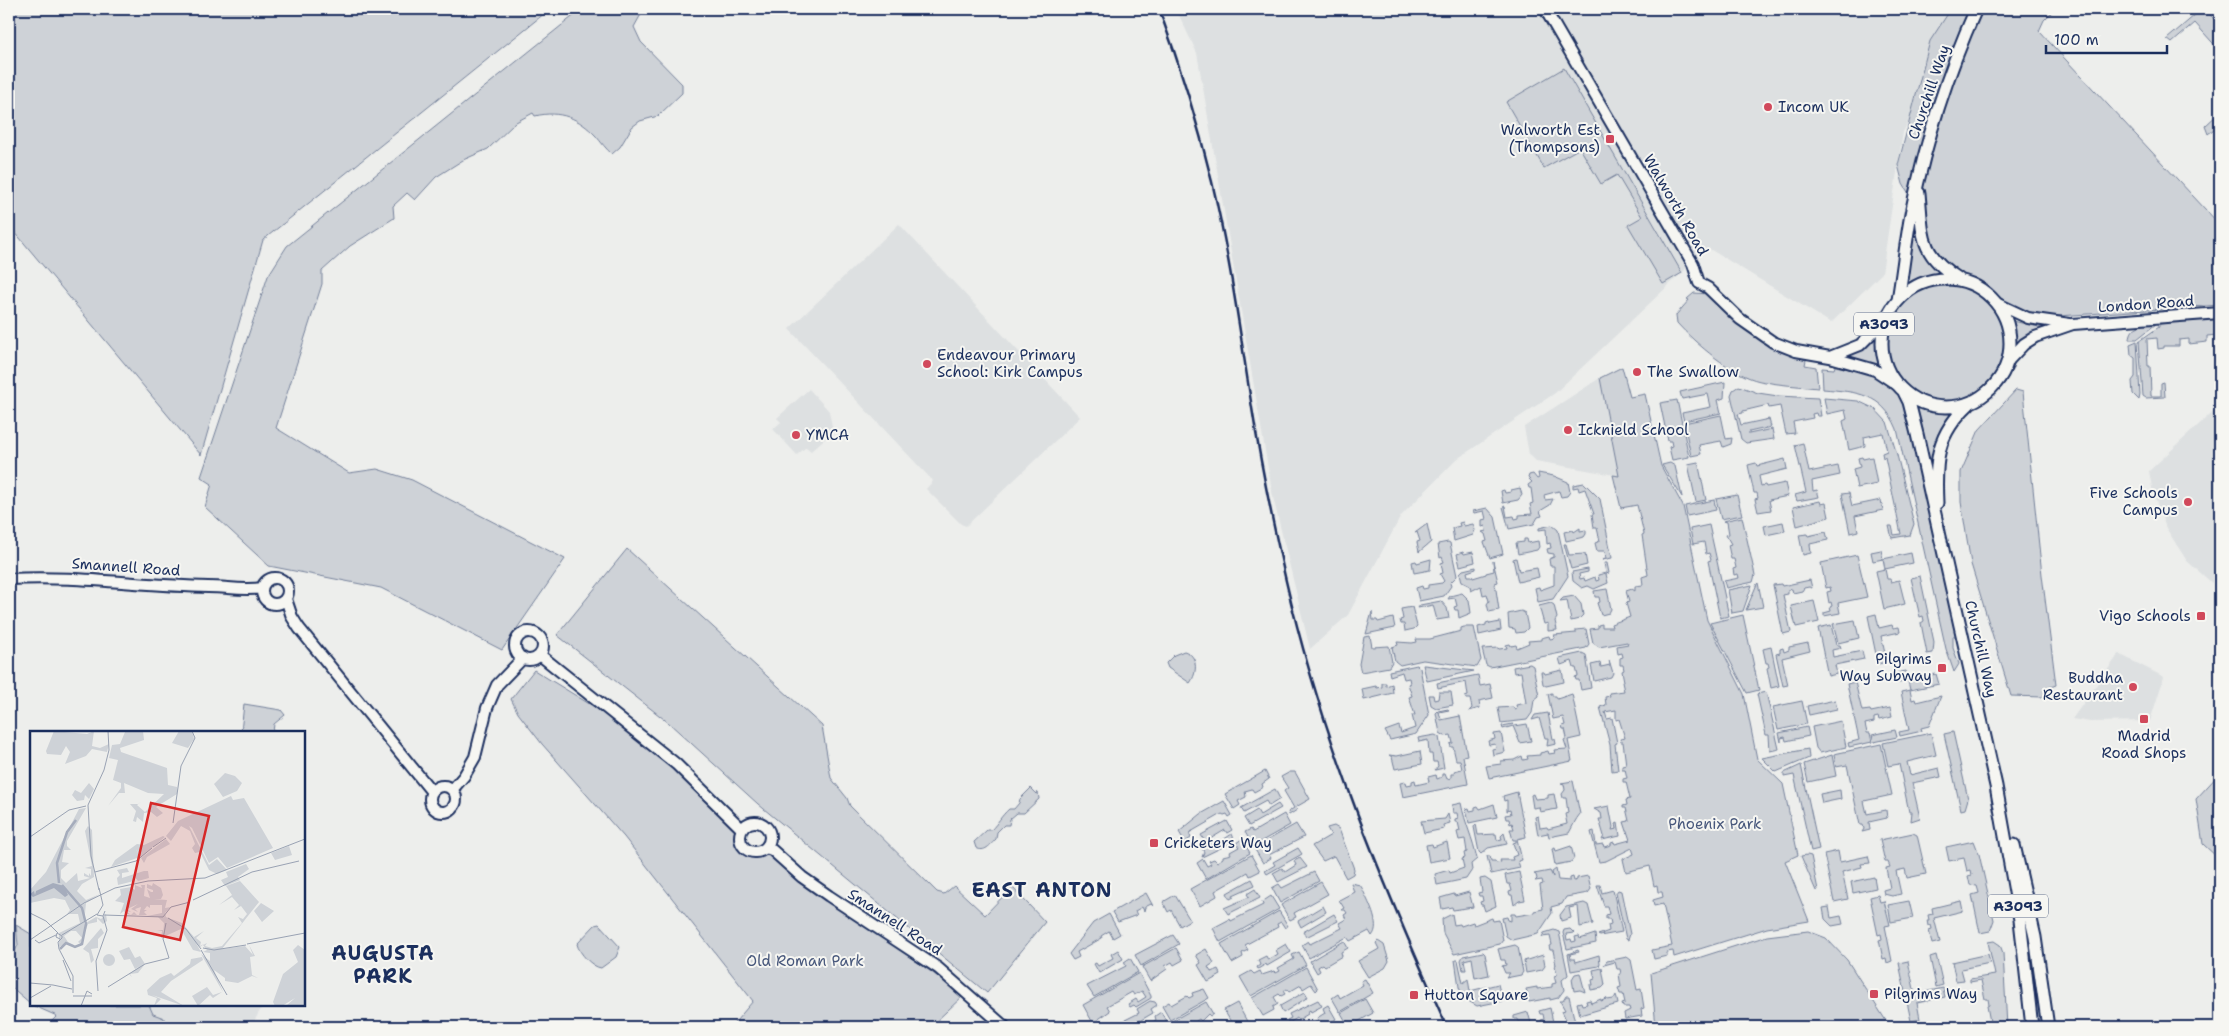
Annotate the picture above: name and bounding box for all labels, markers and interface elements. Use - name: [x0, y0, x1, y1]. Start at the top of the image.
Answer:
- scale bar: [2046, 22, 2168, 54]
- text: 100 m: [2054, 30, 2099, 50]
- street label: Churchill Way: [1903, 42, 1955, 142]
- place label: Incom UK: [1778, 97, 1849, 117]
- marker: Incom UK: [1762, 101, 1774, 113]
- place label: Walworth Est (Thompsons): [1501, 120, 1600, 157]
- marker: Walworth Est (Thompsons): [1604, 133, 1616, 145]
- street label: Walworth Road: [1639, 151, 1713, 260]
- street label: London Road: [2097, 291, 2195, 317]
- road number: A3093: [1854, 312, 1914, 336]
- place label: Endeavour Primary School: Kirk Campus: [937, 345, 1083, 382]
- marker: Endeavour Primary School: Kirk Campus: [921, 358, 933, 370]
- place label: The Swallow: [1647, 362, 1739, 382]
- marker: The Swallow: [1631, 366, 1643, 378]
- place label: Icknield School: [1578, 420, 1689, 440]
- marker: Icknield School: [1562, 424, 1574, 436]
- place label: YMCA: [806, 425, 849, 445]
- marker: YMCA: [790, 429, 802, 441]
- place label: Five Schools Campus: [2090, 483, 2178, 520]
- marker: Five Schools Campus: [2182, 496, 2194, 508]
- street label: Smannell Road: [71, 553, 181, 581]
- street label: Churchill Way: [1960, 598, 2002, 700]
- place label: Vigo Schools: [2099, 606, 2191, 626]
- marker: Vigo Schools: [2195, 610, 2207, 622]
- place label: Pilgrims Way Subway: [1839, 649, 1932, 686]
- marker: Pilgrims Way Subway: [1936, 662, 1948, 674]
- place label: Buddha Restaurant: [2043, 668, 2124, 705]
- marker: Buddha Restaurant: [2127, 681, 2139, 693]
- marker: Madrid Road Shops: [2138, 713, 2150, 725]
- place label: Madrid Road Shops: [2101, 726, 2187, 763]
- inset map: [30, 731, 305, 1006]
- park label: Phoenix Park: [1668, 814, 1762, 834]
- place label: Cricketers Way: [1164, 833, 1272, 853]
- marker: Cricketers Way: [1148, 837, 1160, 849]
- district label: EAST ANTON: [971, 877, 1113, 903]
- street label: Smannell Road: [844, 884, 946, 960]
- road number: A3093: [1988, 894, 2048, 918]
- district label: AUGUSTA PARK: [331, 940, 435, 989]
- park label: Old Roman Park: [746, 951, 864, 971]
- place label: Pilgrims Way: [1884, 984, 1977, 1004]
- place label: Hutton Square: [1424, 985, 1528, 1005]
- marker: Pilgrims Way: [1868, 988, 1880, 1000]
- marker: Hutton Square: [1408, 989, 1420, 1001]

